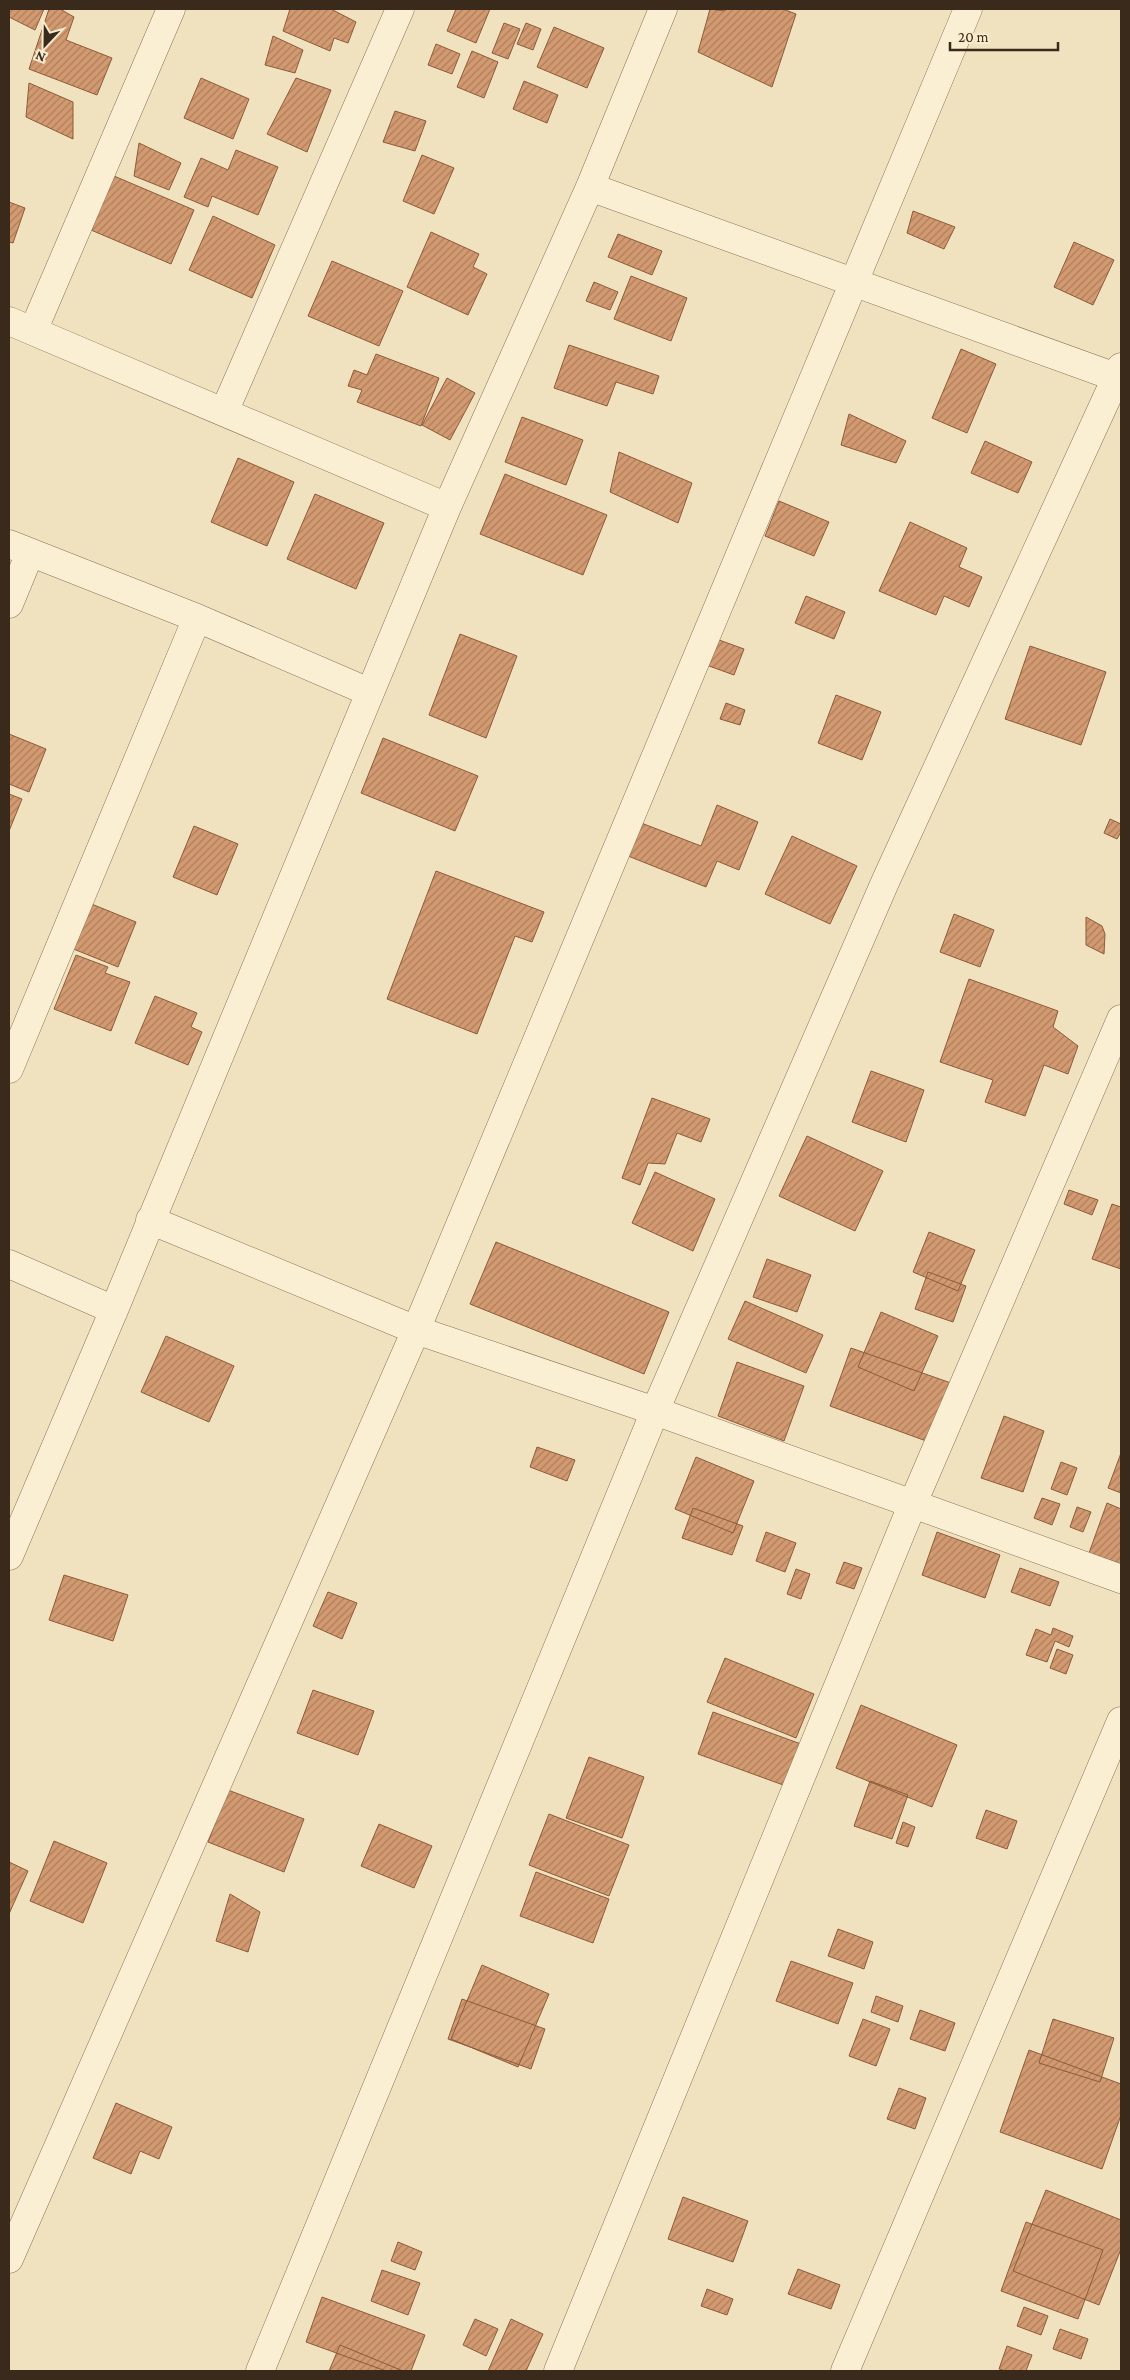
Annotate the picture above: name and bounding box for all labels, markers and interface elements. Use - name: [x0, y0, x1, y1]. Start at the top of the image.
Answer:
- north arrow: [20, 20, 70, 70]
- scale bar: [950, 20, 1058, 52]
- text: 20 m: [958, 29, 989, 45]
- text: N: [32, 48, 48, 66]

